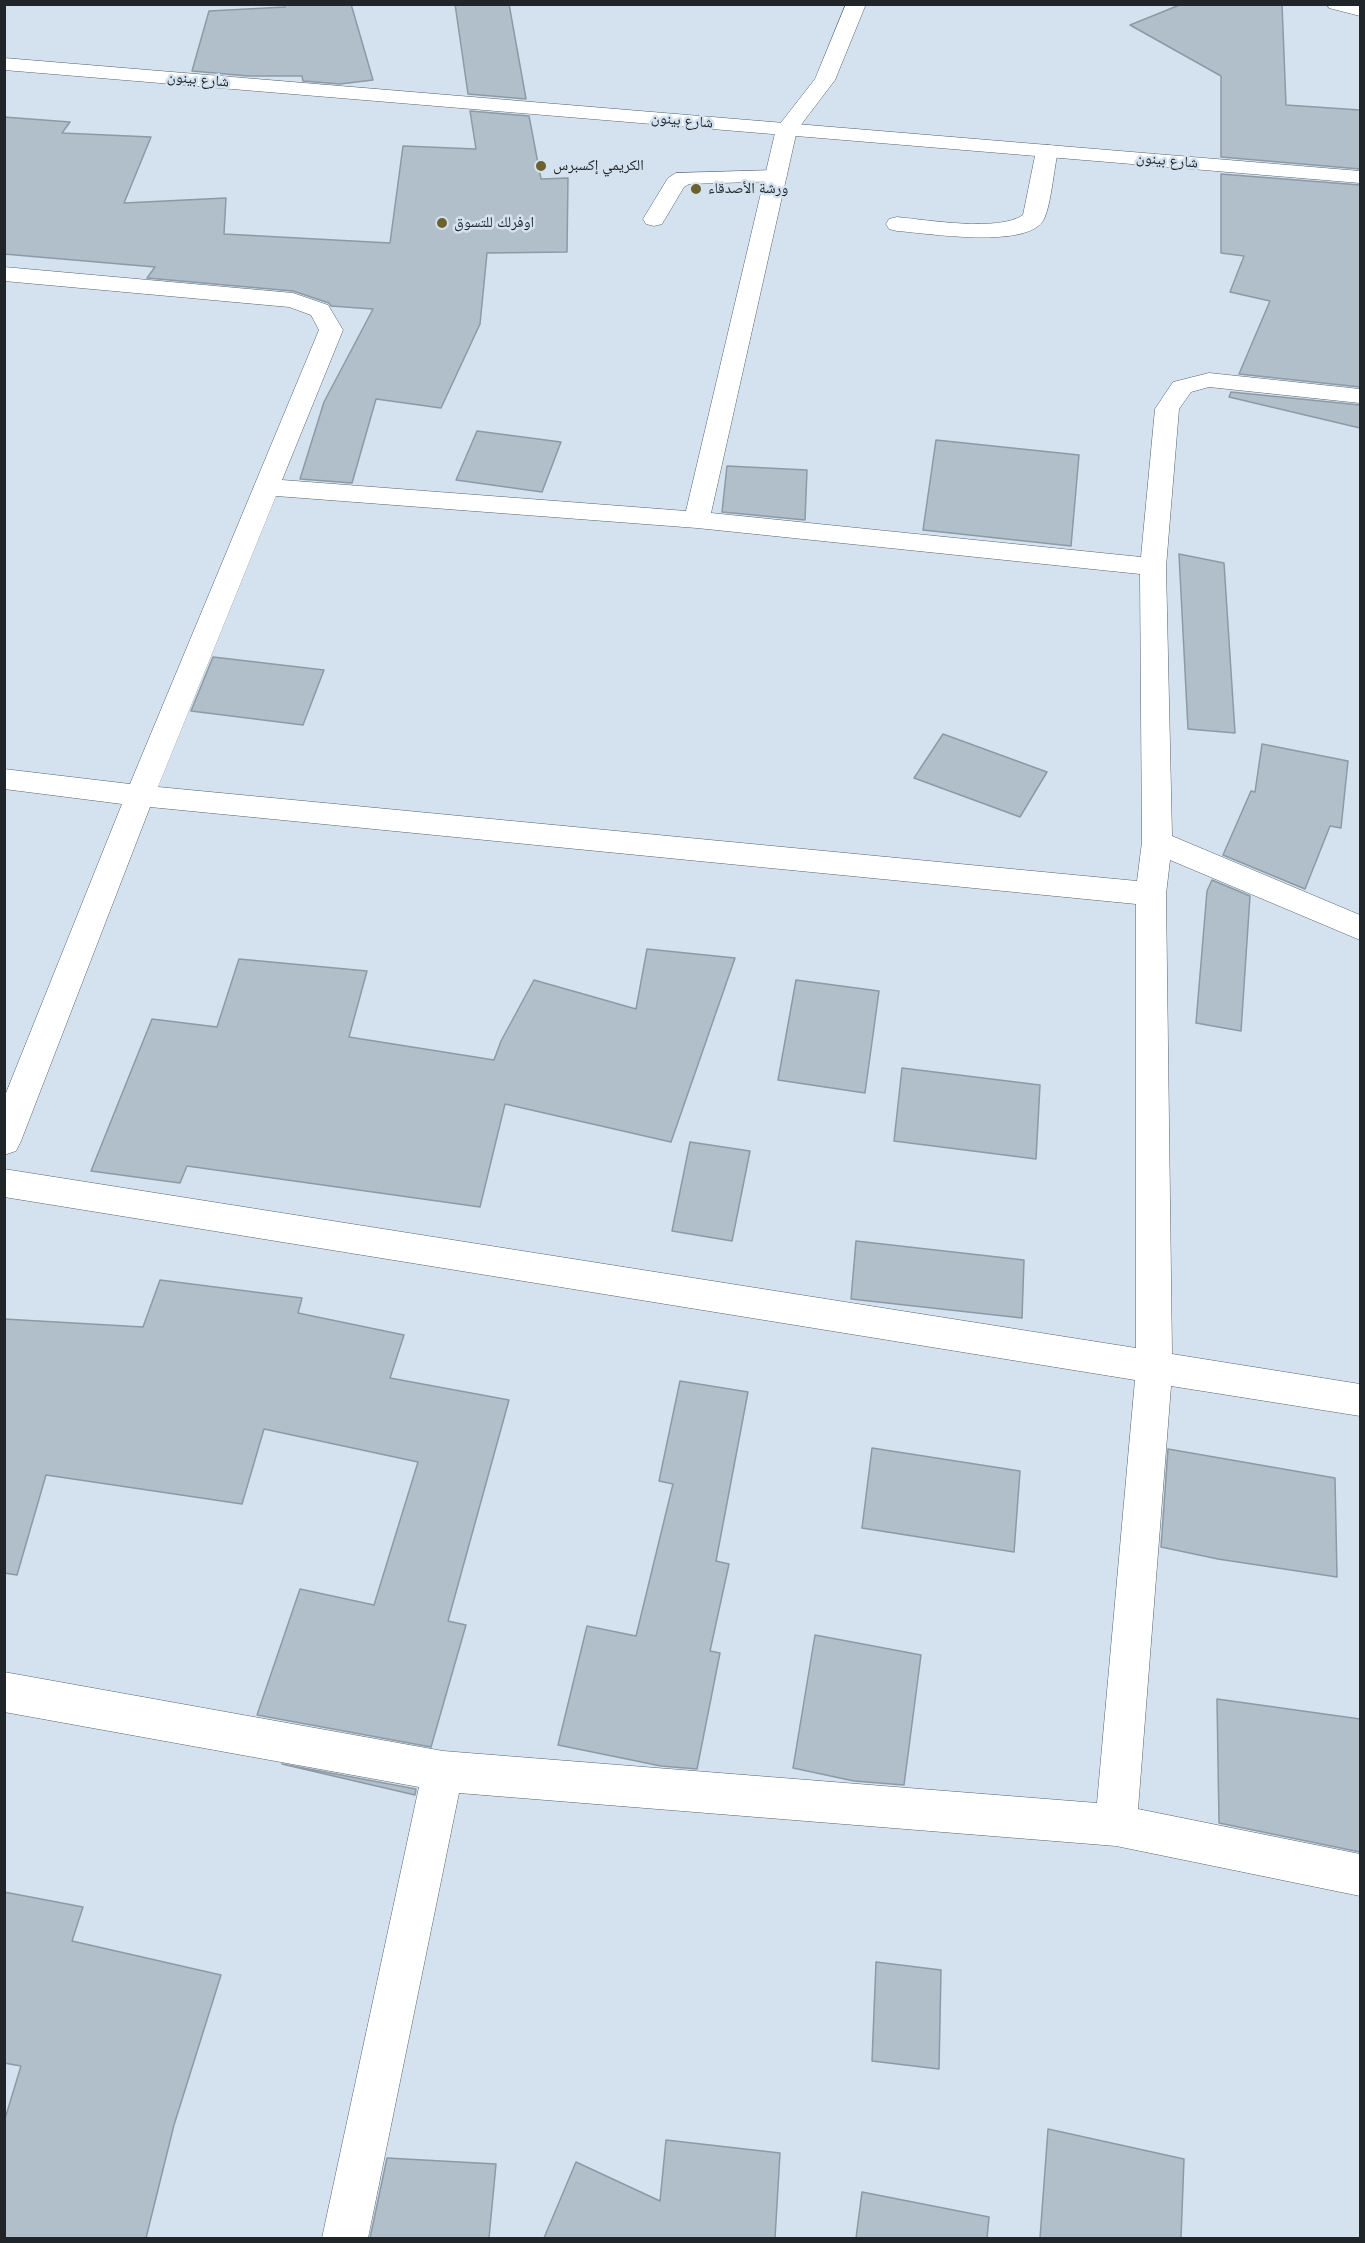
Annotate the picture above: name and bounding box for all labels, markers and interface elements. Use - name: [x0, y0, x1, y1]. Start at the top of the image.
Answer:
- street label: شارع بينون: [166, 68, 230, 92]
- street label: شارع بينون: [650, 109, 714, 133]
- street label: شارع بينون: [1135, 149, 1199, 173]
- place label: الكريمي إكسبرس: [553, 157, 644, 175]
- marker: الكريمي إكسبرس: [534, 159, 548, 173]
- place label: ورشة الأصدقاء: [708, 180, 788, 198]
- marker: ورشة الأصدقاء: [689, 182, 703, 196]
- place label: اوفرلك للتسوق: [454, 214, 534, 232]
- marker: اوفرلك للتسوق: [435, 216, 449, 230]

